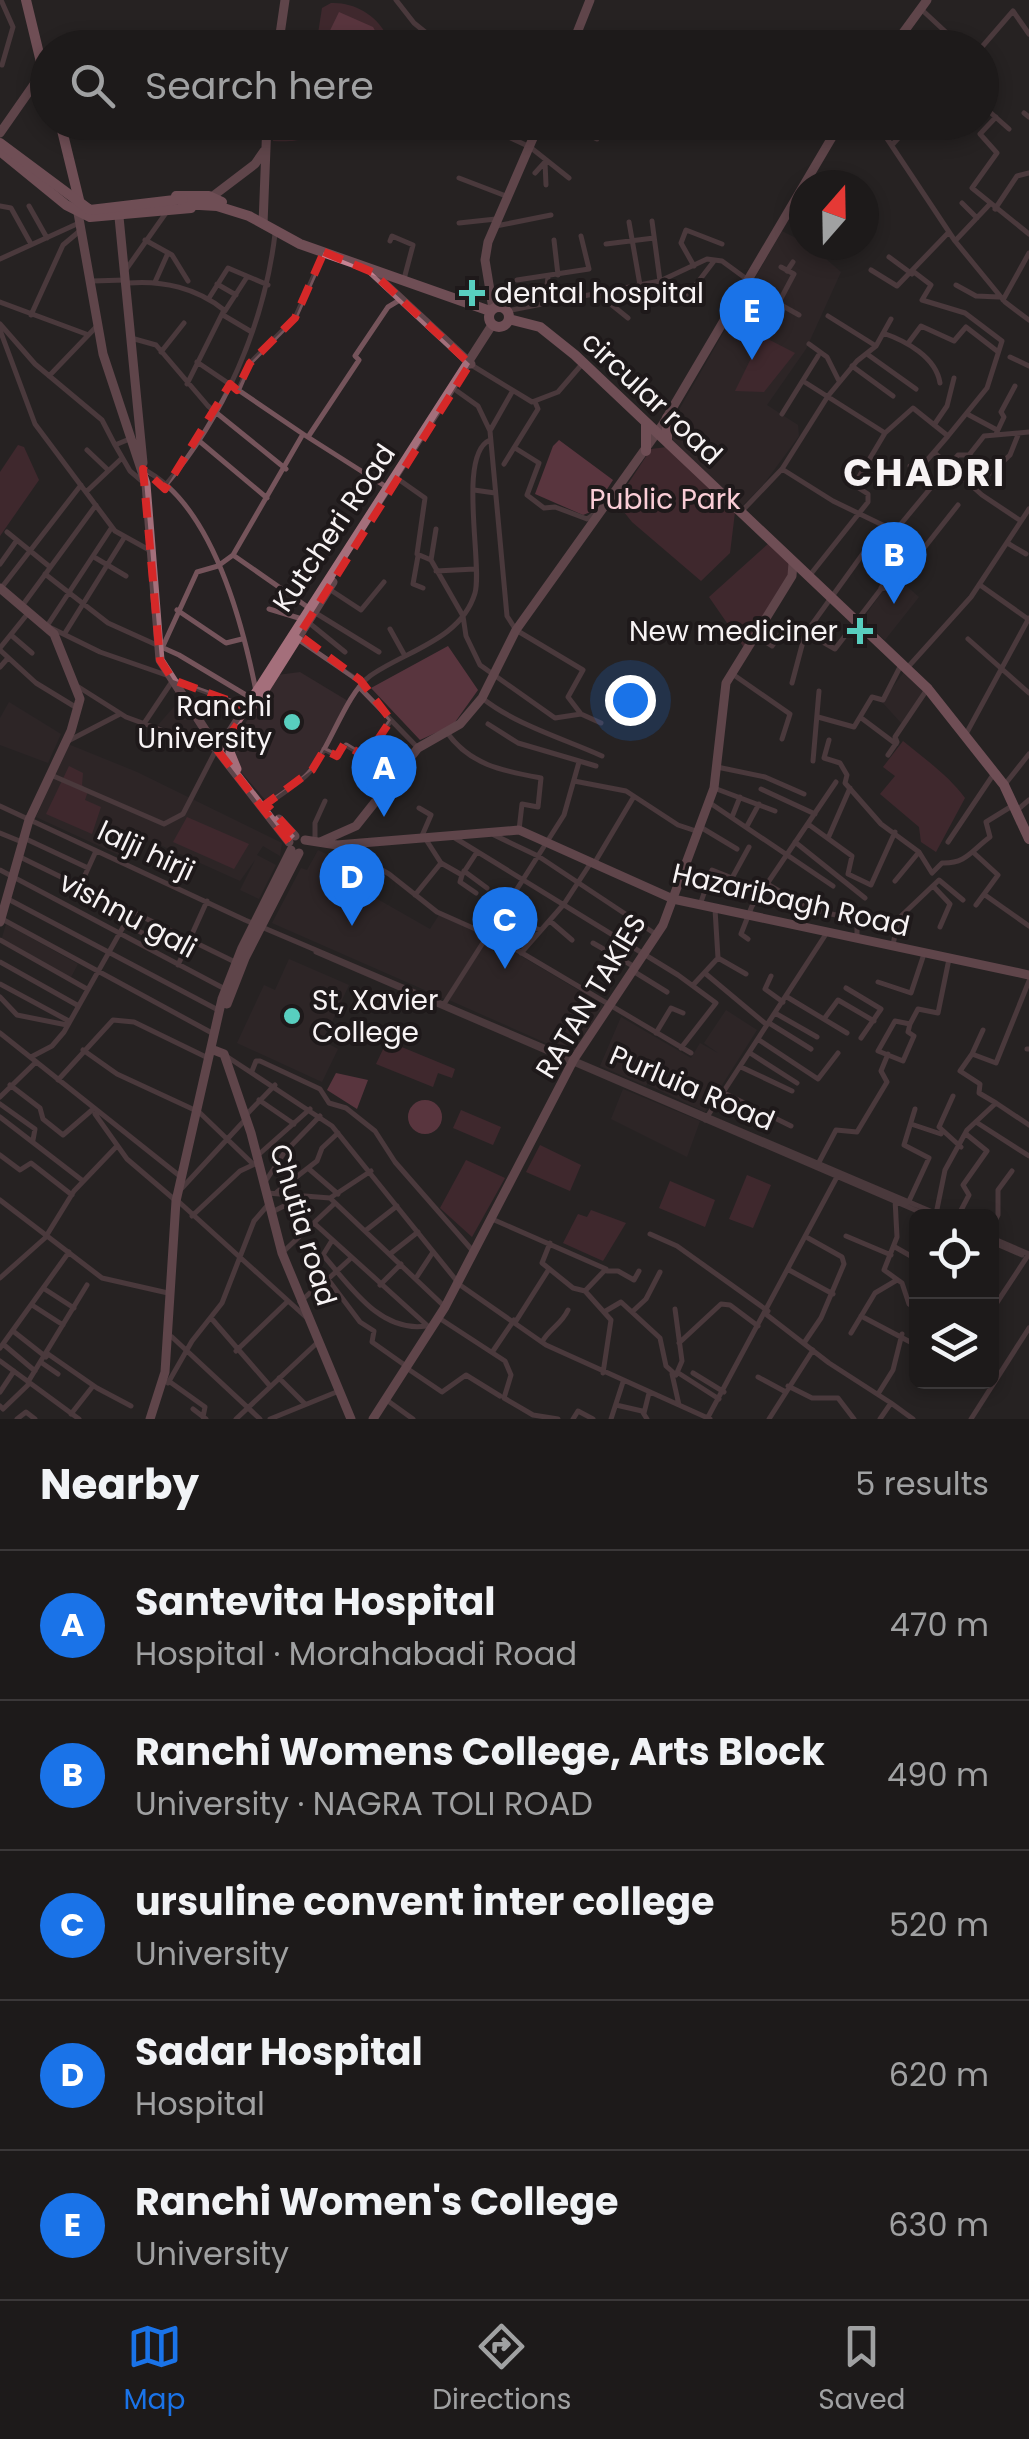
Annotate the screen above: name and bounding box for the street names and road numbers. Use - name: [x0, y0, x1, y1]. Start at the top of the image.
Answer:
- street label: circular road: [573, 323, 731, 473]
- street label: Kutcheri Road: [263, 436, 405, 620]
- street label: lalji hirji: [91, 812, 201, 890]
- street label: Hazaribagh Road: [669, 854, 913, 946]
- street label: vishnu gali: [53, 863, 203, 967]
- street label: RATAN TAKIES: [526, 906, 656, 1086]
- street label: Purluia Road: [604, 1036, 780, 1140]
- street label: Chutia road: [260, 1139, 346, 1311]

